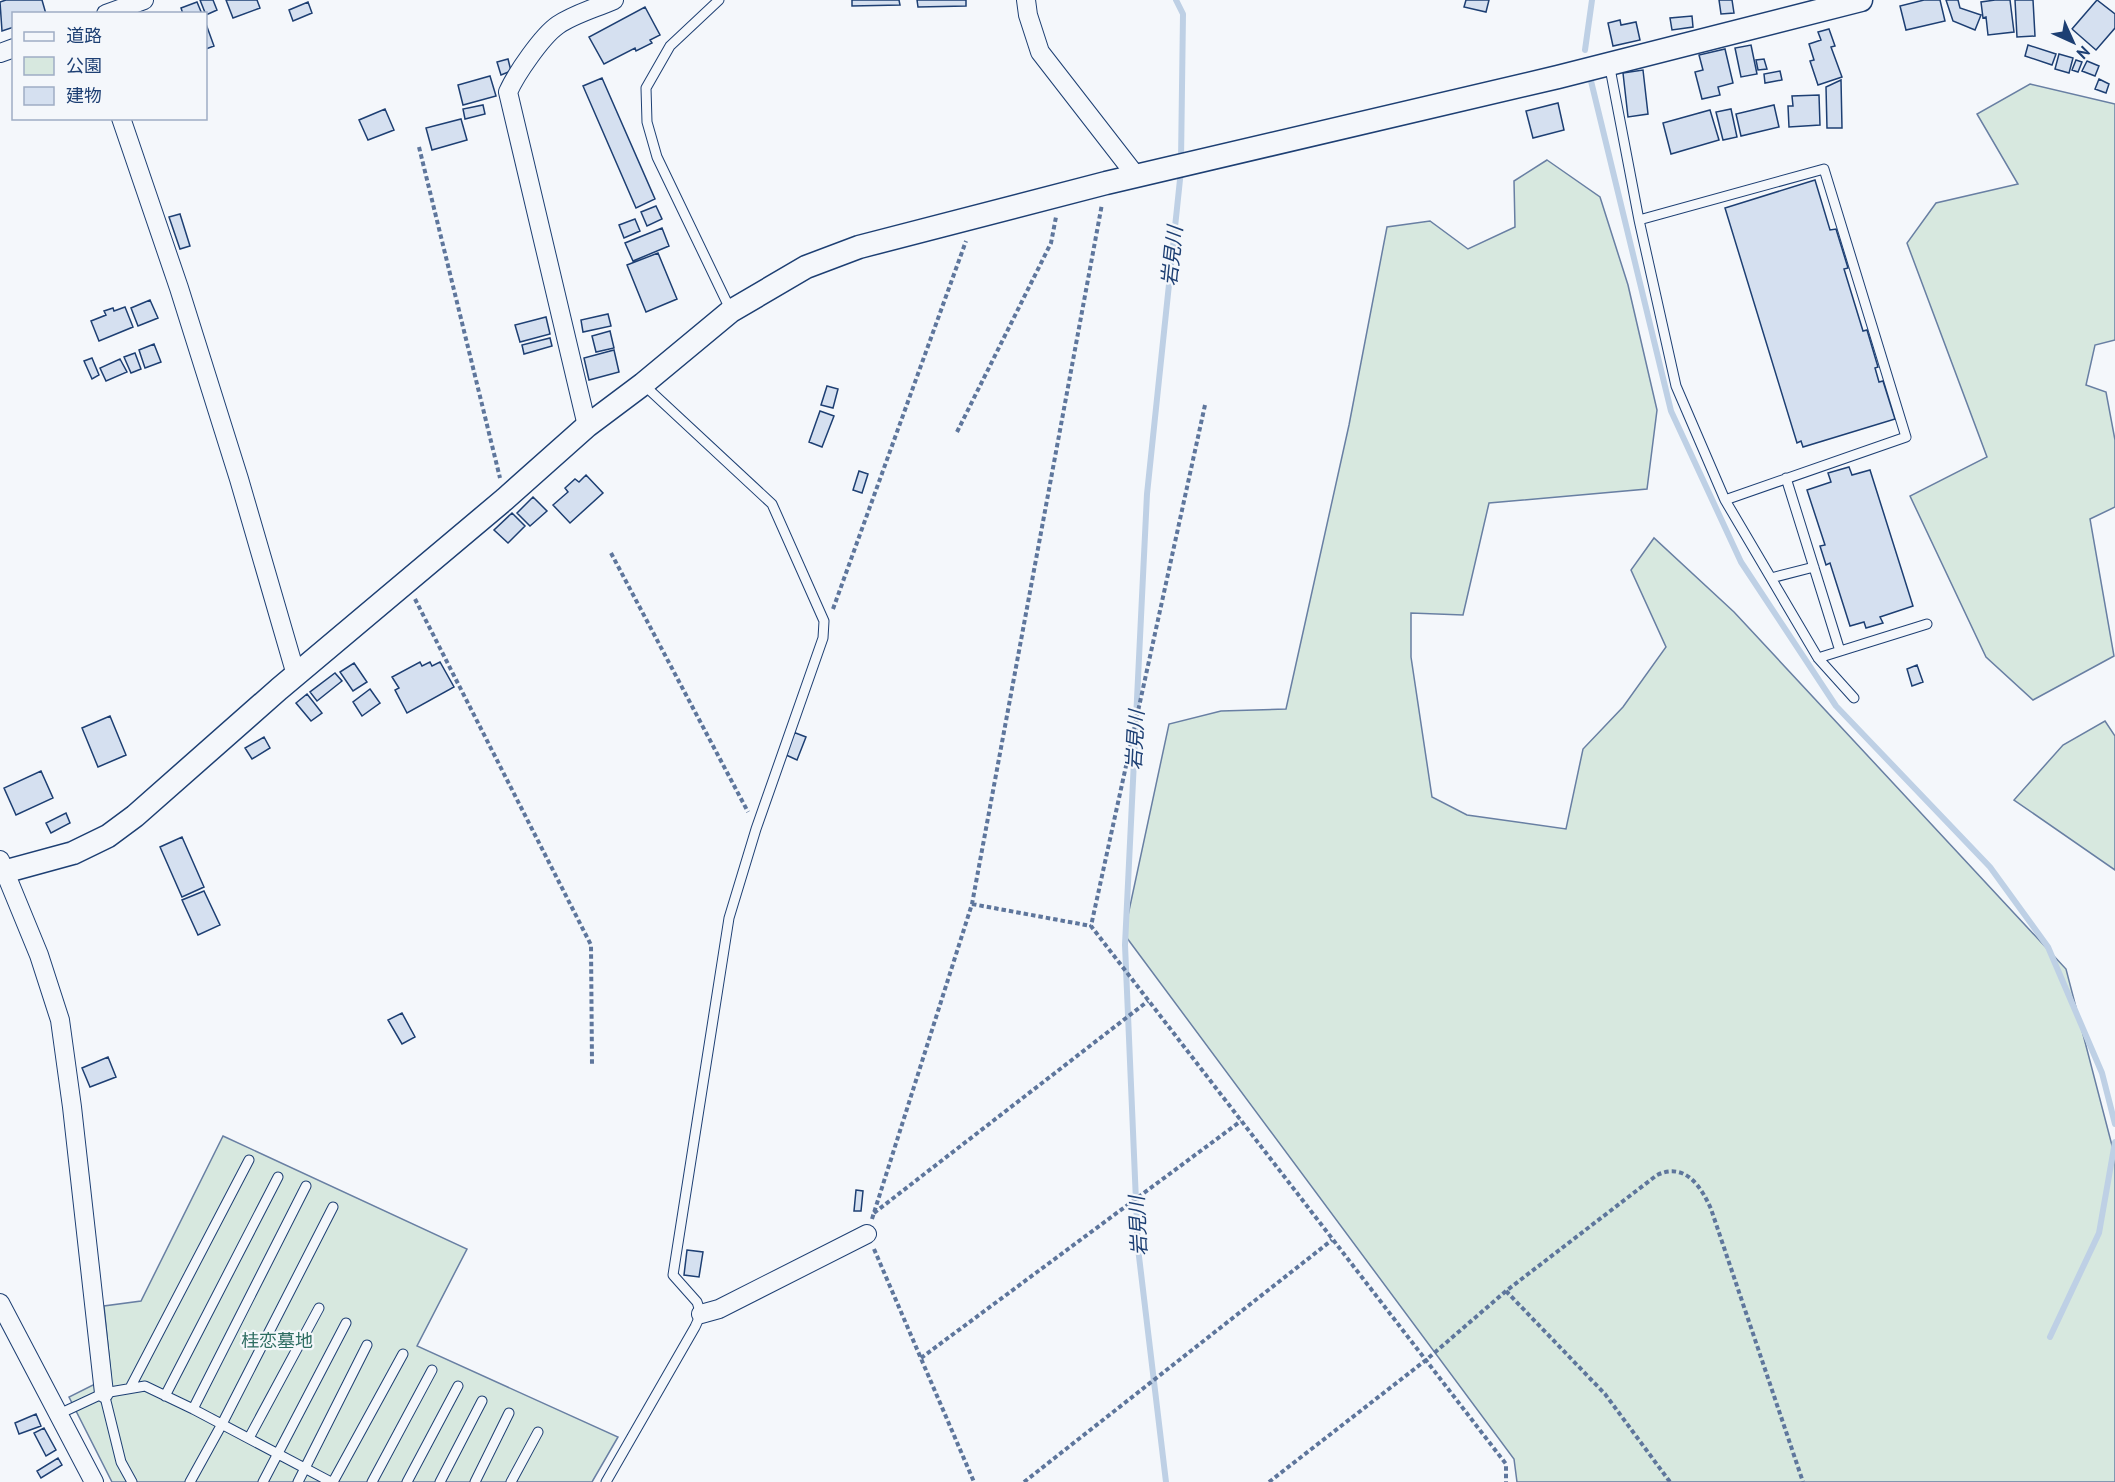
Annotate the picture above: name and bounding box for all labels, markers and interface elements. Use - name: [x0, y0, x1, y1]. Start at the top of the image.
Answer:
- legend: [12, 12, 207, 120]
- north arrow: [2043, 12, 2103, 72]
- text: 道路: [66, 24, 102, 47]
- text: N: [2073, 42, 2094, 63]
- text: 公園: [66, 54, 102, 77]
- text: 建物: [66, 84, 102, 107]
- water label: 岩見川: [1156, 223, 1188, 287]
- water label: 岩見川: [1120, 707, 1150, 771]
- water label: 岩見川: [1123, 1193, 1153, 1257]
- park label: 桂恋墓地: [241, 1329, 313, 1352]

